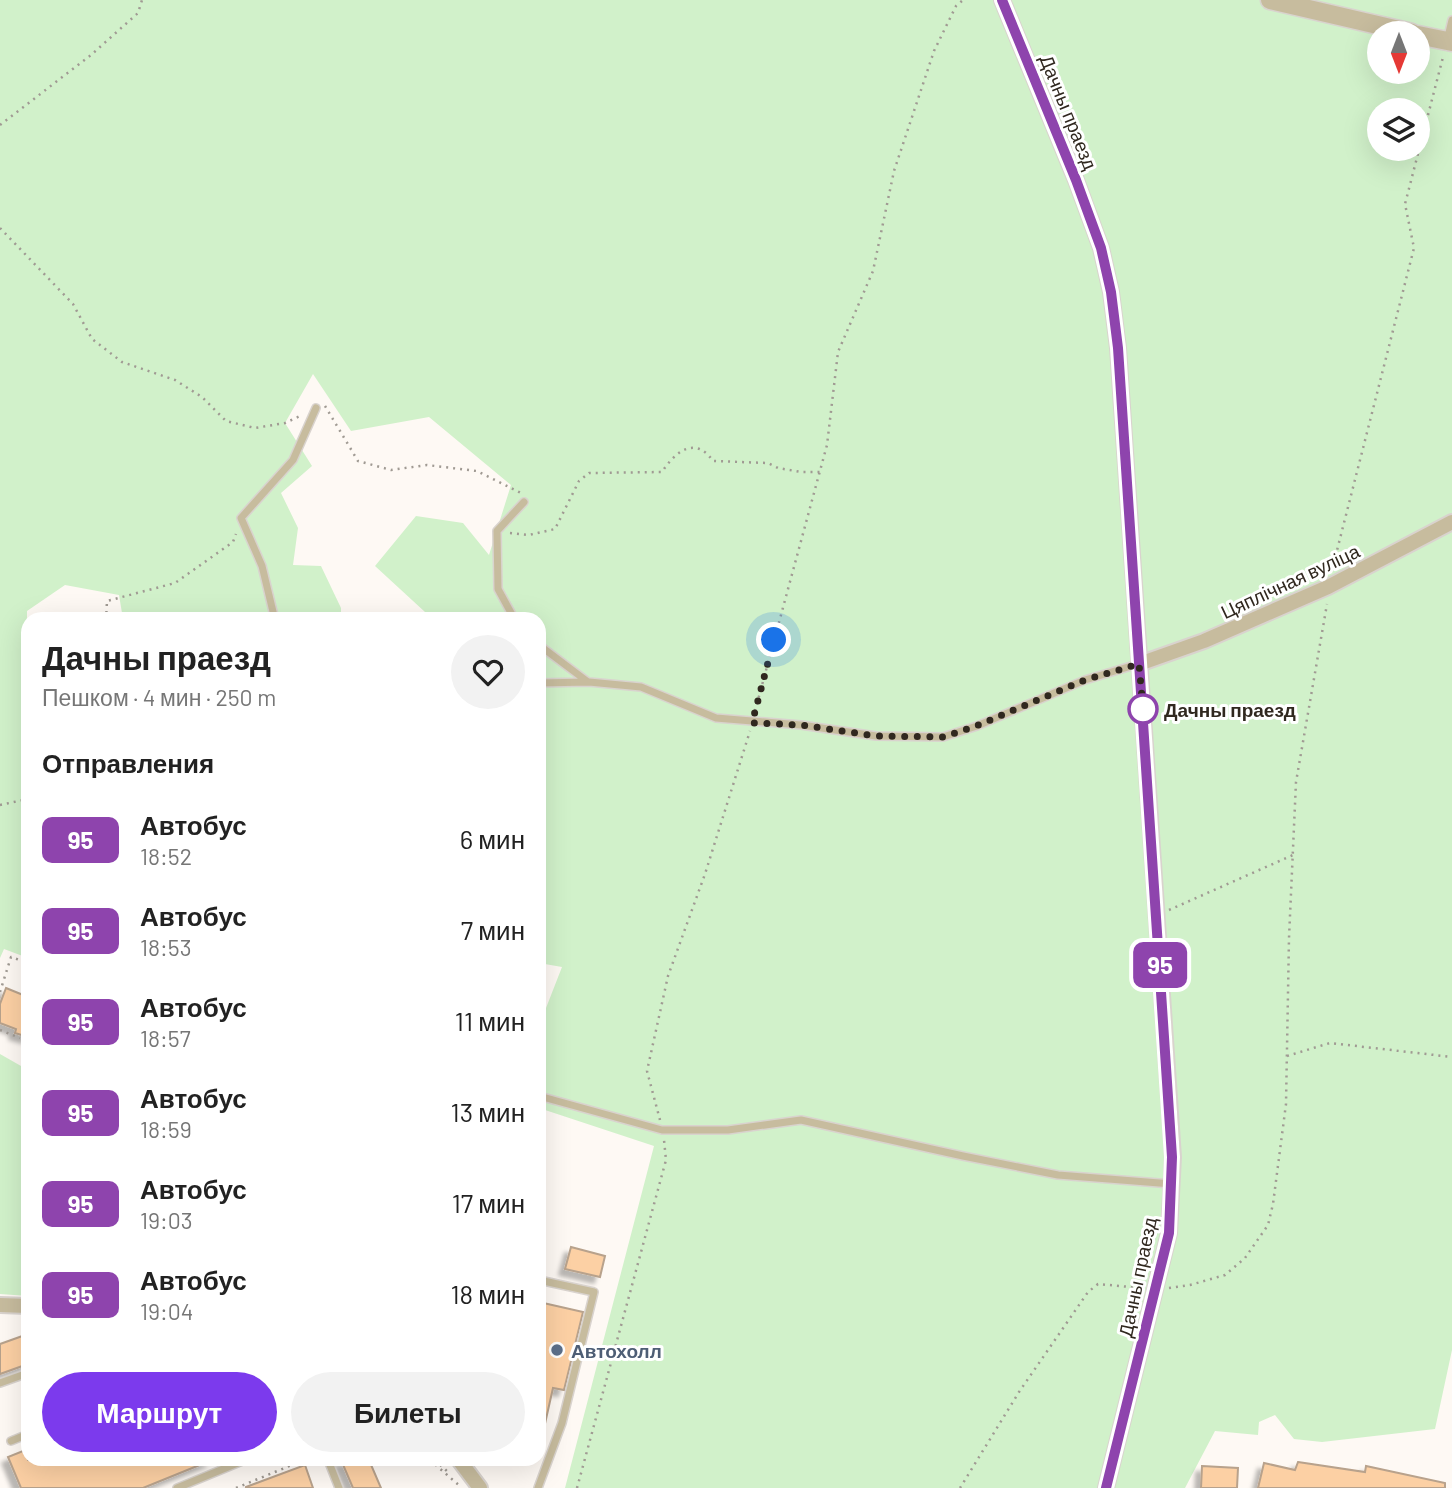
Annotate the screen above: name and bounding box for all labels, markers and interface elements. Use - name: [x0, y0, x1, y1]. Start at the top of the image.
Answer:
- north arrow: [1367, 21, 1430, 84]
- map controls: [1367, 21, 1430, 161]
- street label: Дачны праезд: [1036, 51, 1102, 173]
- button: layers: [1367, 98, 1430, 161]
- street label: Цяплічная вуліца: [1217, 539, 1363, 623]
- your location: [756, 622, 791, 657]
- button: heart: [451, 635, 525, 709]
- text: Дачны праезд: [42, 637, 271, 677]
- text: Пешком · 4 мин · 250 m: [42, 683, 276, 711]
- marker: Дачны праезд: [1128, 694, 1158, 724]
- place label: Дачны праезд: [1164, 698, 1296, 721]
- text: Отправления: [42, 747, 214, 778]
- text: Автобус: [140, 809, 247, 840]
- text: 6 мин: [460, 823, 525, 854]
- text: 95: [68, 825, 93, 854]
- text: 18:52: [140, 842, 192, 870]
- text: Автобус: [140, 900, 247, 931]
- text: 7 мин: [461, 914, 525, 945]
- text: 95: [68, 916, 93, 945]
- text: 18:53: [140, 933, 192, 961]
- line badge: 95: [1128, 942, 1192, 988]
- text: 95: [1147, 950, 1173, 979]
- text: Автобус: [140, 991, 247, 1022]
- text: 11 мин: [455, 1005, 525, 1036]
- text: 95: [68, 1007, 93, 1036]
- text: 18:57: [140, 1024, 191, 1052]
- text: Автобус: [140, 1082, 247, 1113]
- text: 13 мин: [451, 1096, 525, 1127]
- text: 95: [68, 1098, 93, 1127]
- text: 18:59: [140, 1115, 192, 1143]
- text: Автобус: [140, 1173, 247, 1204]
- text: 17 мин: [452, 1187, 525, 1218]
- text: 95: [68, 1189, 93, 1218]
- text: 19:03: [140, 1206, 193, 1234]
- street label: Дачны праезд: [1113, 1215, 1161, 1339]
- text: Автобус: [140, 1264, 247, 1295]
- text: 18 мин: [450, 1278, 525, 1309]
- text: 95: [68, 1280, 93, 1309]
- text: 19:04: [140, 1297, 194, 1325]
- place label: Автохолл: [571, 1339, 662, 1362]
- marker: Автохолл: [549, 1342, 565, 1358]
- button: Маршрут: [42, 1372, 277, 1452]
- button: Билеты: [291, 1372, 525, 1452]

